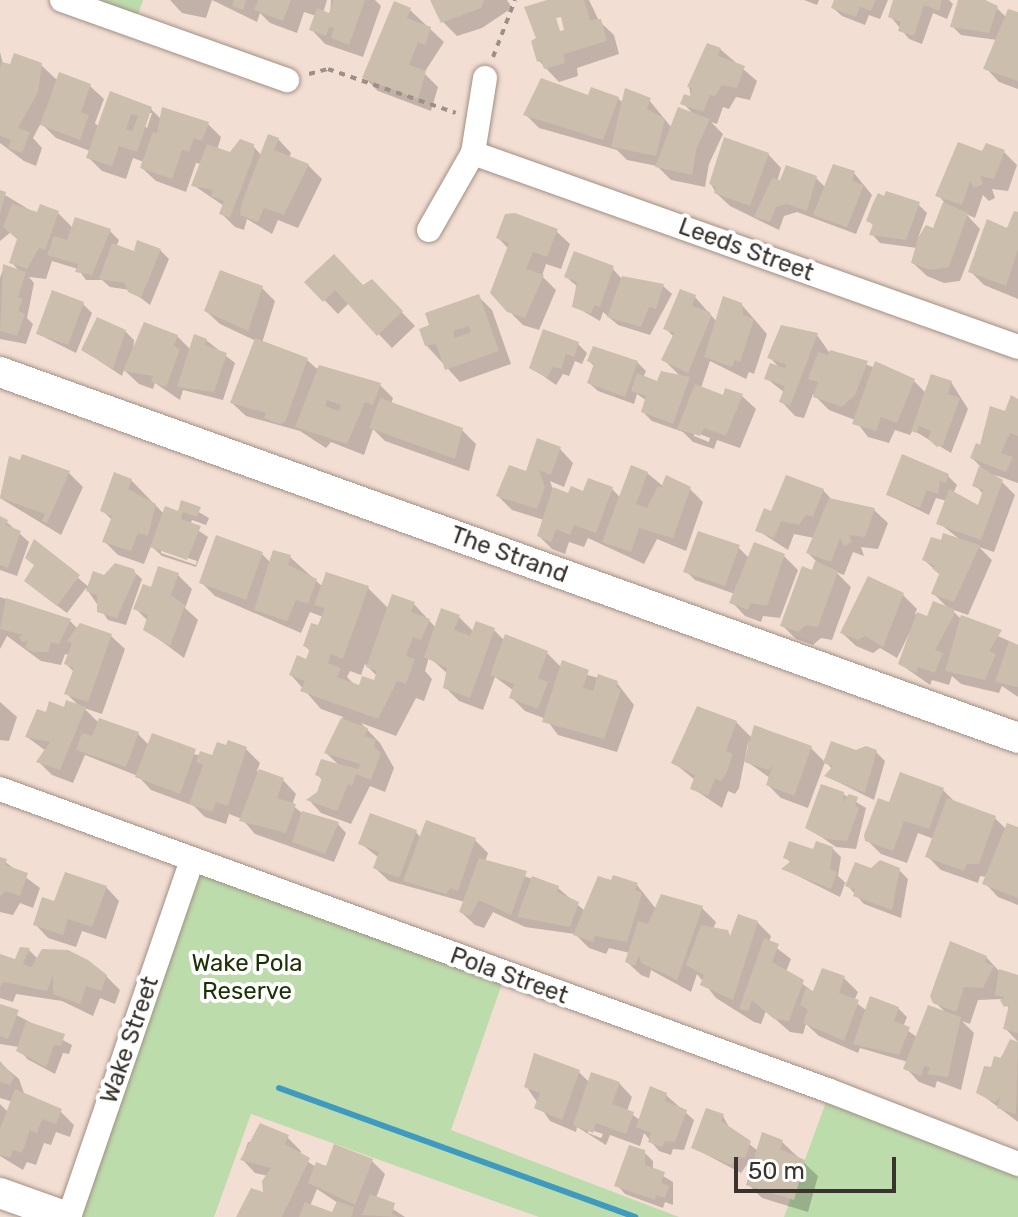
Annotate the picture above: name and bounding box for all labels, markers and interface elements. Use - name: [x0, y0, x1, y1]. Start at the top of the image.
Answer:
- street label: Leeds Street: [674, 212, 818, 288]
- street label: The Strand: [446, 520, 572, 590]
- street label: Pola Street: [446, 941, 572, 1011]
- park label: Wake Pola Reserve: [191, 950, 303, 1006]
- street label: Wake Street: [95, 973, 165, 1107]
- scale bar: [738, 1141, 900, 1191]
- text: 50 m: [748, 1157, 805, 1185]

